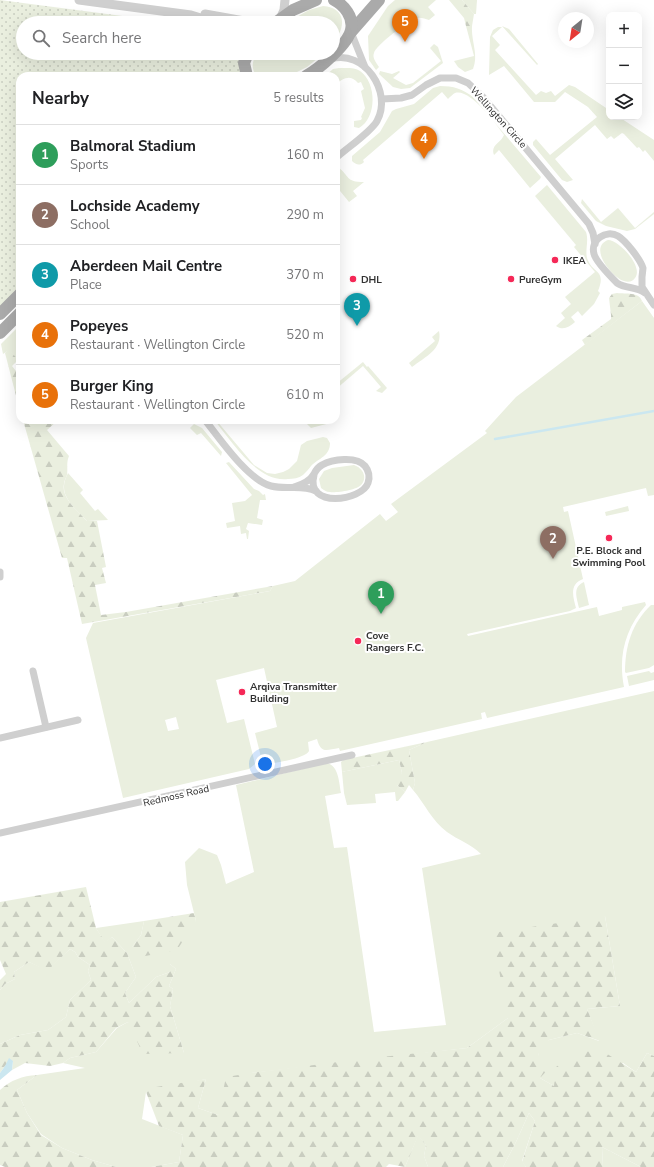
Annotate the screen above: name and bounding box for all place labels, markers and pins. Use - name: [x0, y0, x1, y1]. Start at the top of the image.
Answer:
- pin: 5: [392, 9, 418, 42]
- pin: 4: [411, 126, 437, 159]
- place label: IKEA: [563, 254, 586, 268]
- marker: IKEA: [550, 255, 560, 265]
- place label: DHL: [361, 273, 382, 287]
- place label: PureGym: [519, 273, 562, 287]
- marker: DHL: [348, 274, 358, 284]
- marker: PureGym: [506, 274, 516, 284]
- pin: 3: [344, 293, 370, 326]
- pin: 2: [540, 526, 566, 559]
- marker: P.E. Block and Swimming Pool: [604, 533, 614, 543]
- place label: P.E. Block and Swimming Pool: [573, 544, 646, 570]
- pin: 1: [368, 581, 394, 614]
- place label: Cove Rangers F.C.: [366, 629, 424, 655]
- marker: Cove Rangers F.C.: [353, 636, 363, 646]
- place label: Arqiva Transmitter Building: [250, 680, 337, 706]
- marker: Arqiva Transmitter Building: [237, 687, 247, 697]

